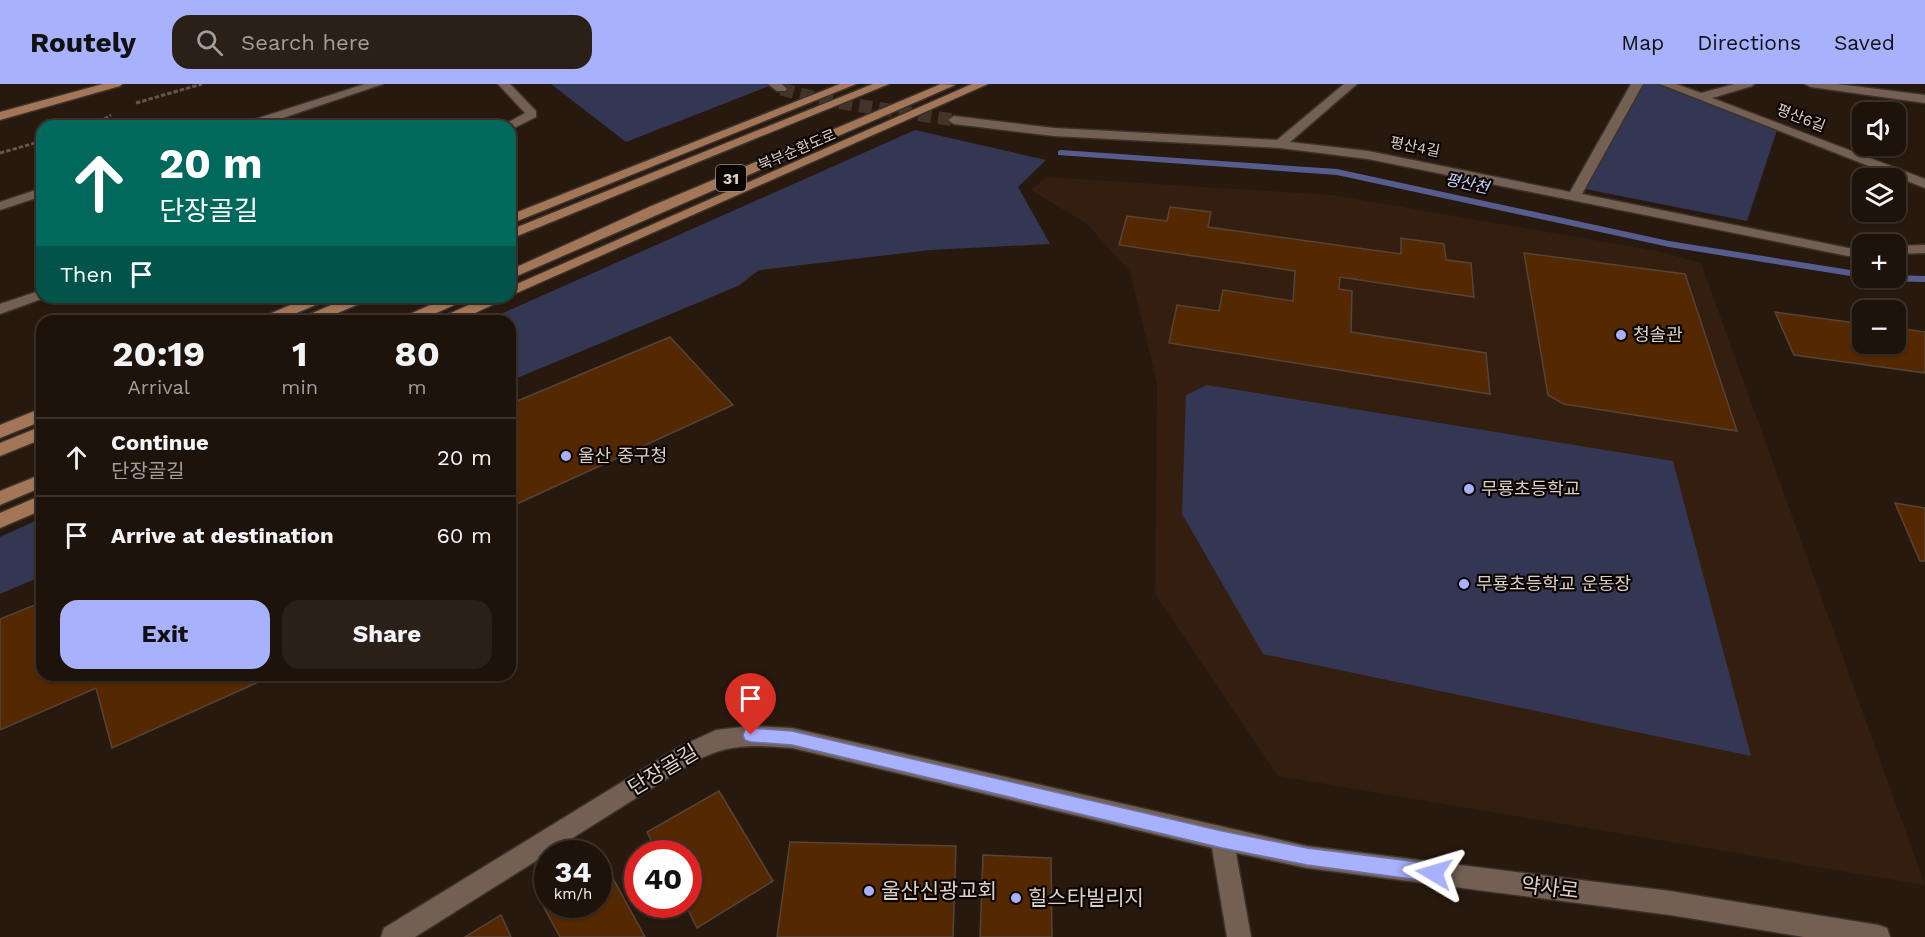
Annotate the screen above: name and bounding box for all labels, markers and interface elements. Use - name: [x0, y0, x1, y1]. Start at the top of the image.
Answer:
- search box: [172, 15, 592, 69]
- text: Routely: [30, 26, 136, 59]
- icon: search: [193, 26, 226, 59]
- text: Search here: [241, 30, 370, 55]
- text: Map: [1621, 30, 1664, 55]
- text: Directions: [1697, 30, 1801, 55]
- text: Saved: [1834, 30, 1895, 55]
- street label: 평산6길: [1774, 101, 1828, 135]
- map controls: [1852, 102, 1906, 354]
- button: sound: [1852, 102, 1906, 156]
- street label: 북부순환도로: [755, 126, 839, 174]
- street label: 평산4길: [1388, 133, 1442, 161]
- text: 20 m: [159, 139, 263, 188]
- icon: ahead: [60, 144, 138, 222]
- road number: 31: [716, 165, 746, 191]
- button: layers: [1852, 168, 1906, 222]
- water label: 평산천: [1443, 170, 1493, 198]
- text: 단장골길: [159, 195, 258, 227]
- button: +: [1852, 234, 1906, 288]
- icon: arrive: [125, 258, 158, 291]
- text: Then: [60, 262, 113, 287]
- button: −: [1852, 300, 1906, 354]
- place label: 청솔관: [1633, 324, 1683, 345]
- marker: 청솔관: [1614, 328, 1628, 342]
- text: 20:19: [112, 333, 205, 375]
- text: 1: [292, 333, 307, 375]
- text: 80: [394, 333, 440, 375]
- text: Arrival: [127, 375, 190, 399]
- text: min: [281, 375, 318, 399]
- text: m: [408, 375, 427, 399]
- text: Continue: [111, 430, 209, 455]
- icon: ahead: [60, 441, 93, 474]
- text: 20 m: [437, 445, 492, 470]
- place label: 울산 중구청: [578, 445, 667, 466]
- marker: 울산 중구청: [559, 449, 573, 463]
- text: 단장골길: [111, 459, 185, 483]
- place label: 무룡초등학교: [1481, 478, 1580, 499]
- marker: 무룡초등학교: [1462, 482, 1476, 496]
- icon: arrive: [60, 519, 93, 552]
- text: Arrive at destination: [111, 523, 334, 548]
- text: 60 m: [436, 523, 492, 548]
- place label: 무룡초등학교 운동장: [1476, 573, 1631, 594]
- marker: 무룡초등학교 운동장: [1457, 577, 1471, 591]
- button: Exit: [60, 600, 270, 669]
- button: Share: [282, 600, 492, 669]
- pin: [725, 673, 776, 735]
- icon: arrive: [734, 682, 767, 715]
- street label: 단장골길: [623, 739, 702, 800]
- speed limit sign: 40: [624, 840, 702, 918]
- position arrow: [1402, 841, 1466, 905]
- text: 34: [554, 854, 592, 889]
- street label: 약사로: [1520, 872, 1580, 903]
- place label: 울산신광교회: [881, 878, 997, 903]
- marker: 울산신광교회: [862, 884, 876, 898]
- text: km/h: [554, 885, 592, 903]
- place label: 힐스타빌리지: [1028, 885, 1144, 910]
- marker: 힐스타빌리지: [1009, 891, 1023, 905]

